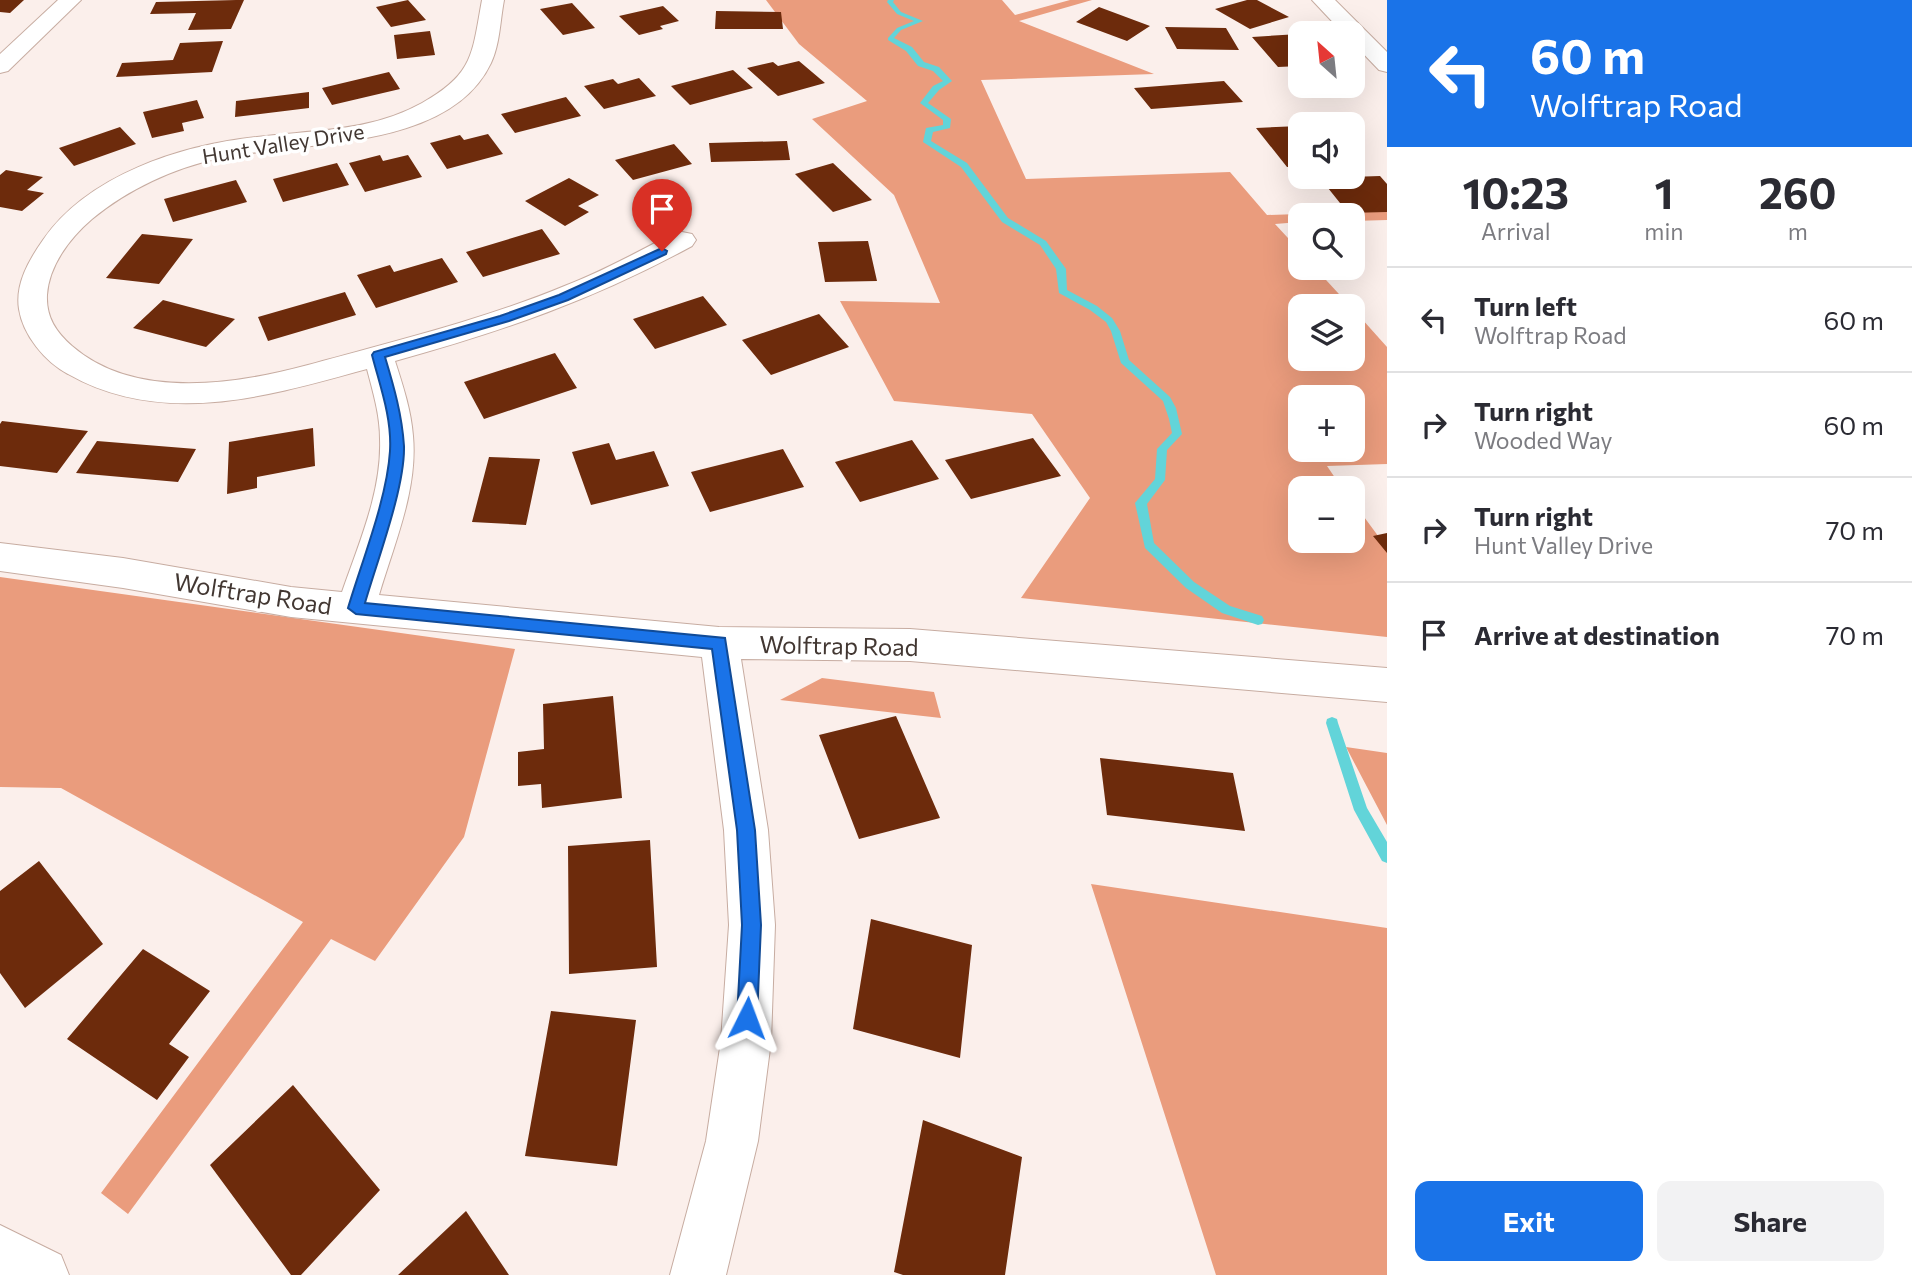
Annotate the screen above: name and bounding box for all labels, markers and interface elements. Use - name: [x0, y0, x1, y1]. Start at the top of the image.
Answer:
- north arrow: [1288, 21, 1365, 98]
- map controls: [1288, 21, 1365, 553]
- text: 60 m: [1530, 24, 1645, 84]
- icon: left: [1415, 28, 1506, 119]
- text: Wolftrap Road: [1530, 84, 1742, 124]
- button: sound: [1288, 112, 1365, 189]
- street label: Hunt Valley Drive: [200, 118, 366, 168]
- text: 10:23: [1462, 166, 1569, 218]
- text: 1: [1654, 166, 1673, 218]
- text: 260: [1759, 166, 1836, 218]
- pin: [632, 179, 692, 251]
- icon: arrive: [643, 190, 681, 228]
- button: search: [1288, 203, 1365, 280]
- text: Arrival: [1481, 217, 1550, 245]
- text: min: [1644, 217, 1684, 245]
- text: m: [1788, 217, 1808, 245]
- text: Turn left: [1474, 290, 1577, 321]
- button: layers: [1288, 294, 1365, 371]
- icon: left: [1415, 301, 1453, 339]
- text: 60 m: [1824, 304, 1884, 335]
- text: Wolftrap Road: [1474, 321, 1627, 349]
- button: +: [1288, 385, 1365, 462]
- text: Turn right: [1474, 395, 1593, 426]
- icon: right: [1415, 406, 1453, 444]
- text: 60 m: [1824, 409, 1884, 440]
- text: Wooded Way: [1474, 426, 1612, 454]
- button: −: [1288, 476, 1365, 553]
- text: Turn right: [1474, 500, 1593, 531]
- icon: right: [1415, 511, 1453, 549]
- text: 70 m: [1826, 514, 1884, 545]
- text: Hunt Valley Drive: [1474, 531, 1653, 559]
- street label: Wolftrap Road: [172, 566, 334, 620]
- icon: arrive: [1415, 616, 1453, 654]
- text: Arrive at destination: [1474, 619, 1720, 650]
- text: 70 m: [1826, 619, 1884, 650]
- street label: Wolftrap Road: [759, 629, 919, 661]
- position arrow: [710, 981, 784, 1055]
- button: Exit: [1415, 1181, 1643, 1261]
- button: Share: [1657, 1181, 1884, 1261]

